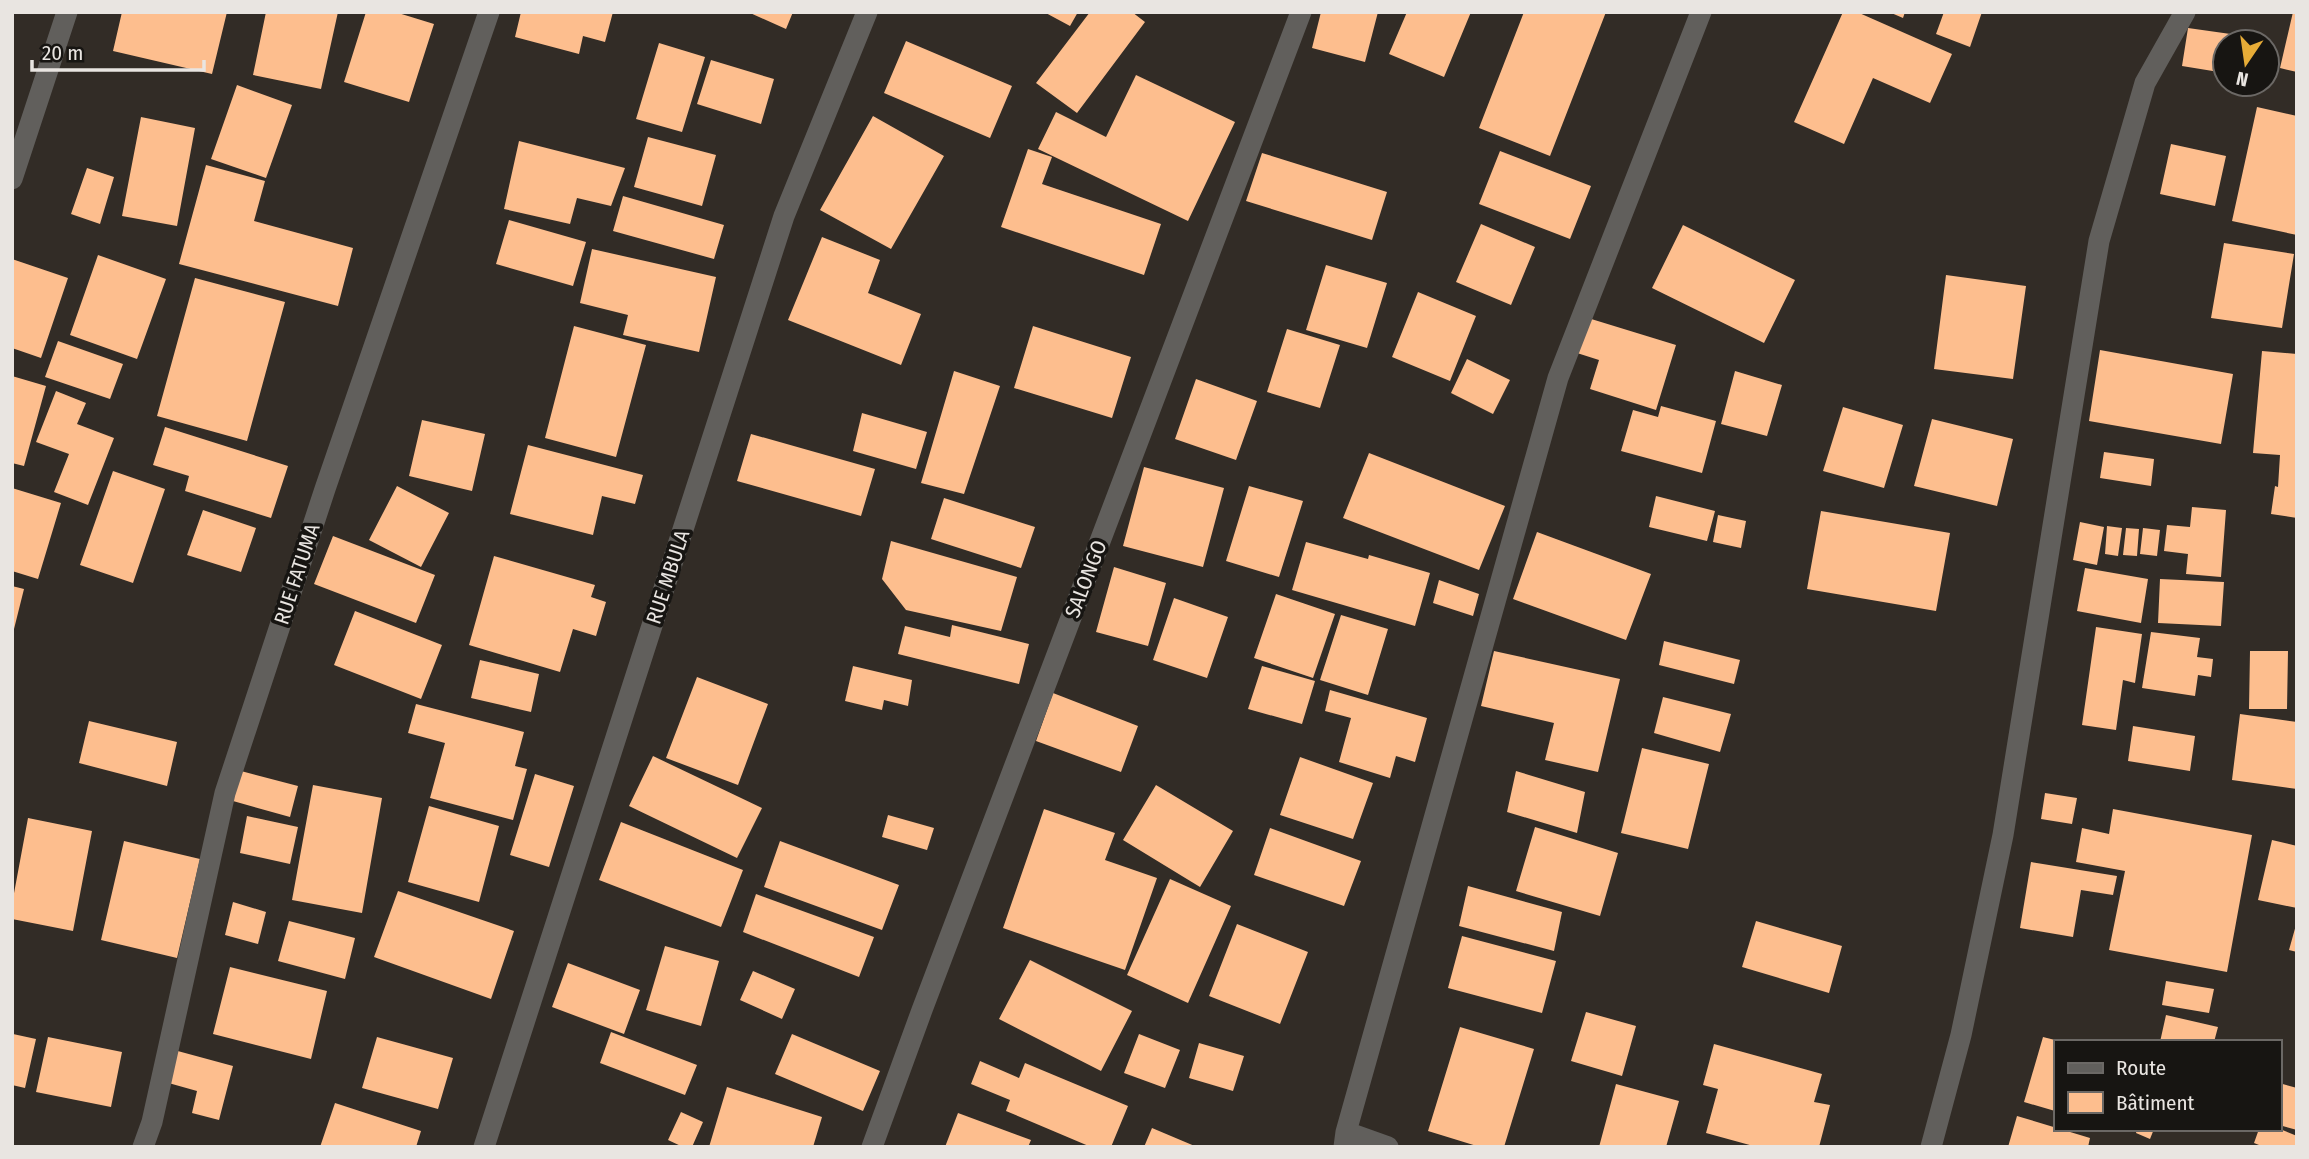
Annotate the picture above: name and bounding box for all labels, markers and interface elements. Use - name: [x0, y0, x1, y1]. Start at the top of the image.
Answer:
- scale bar: [32, 28, 203, 72]
- north arrow: [2211, 28, 2281, 98]
- text: 20 m: [42, 40, 83, 66]
- text: N: [2234, 67, 2250, 92]
- street label: RUE FATUMA: [268, 520, 326, 628]
- street label: RUE MBULA: [641, 527, 695, 627]
- street label: SALONGO: [1059, 537, 1113, 621]
- legend: [2054, 1040, 2281, 1131]
- text: Route: [2116, 1055, 2166, 1081]
- text: Bâtiment: [2116, 1090, 2195, 1116]

